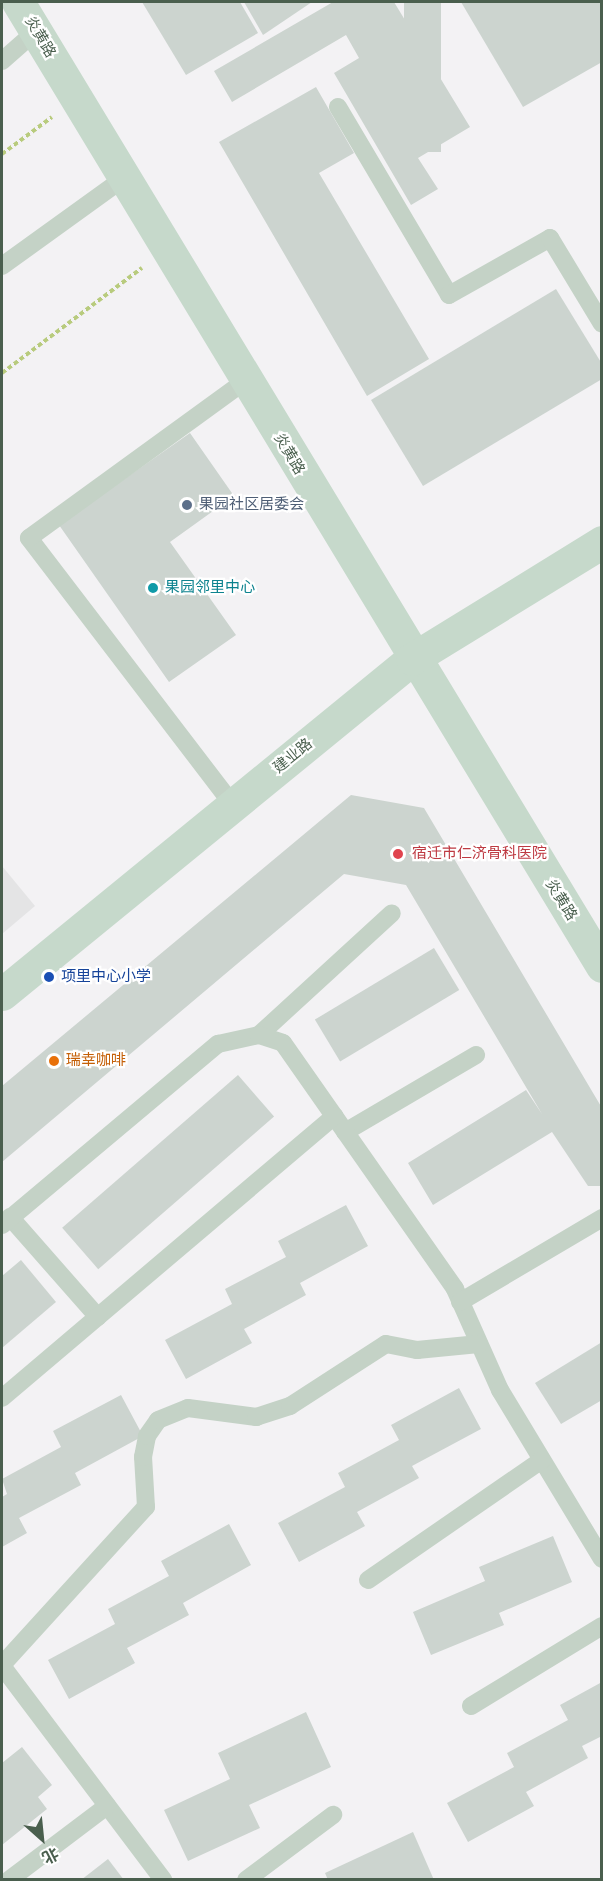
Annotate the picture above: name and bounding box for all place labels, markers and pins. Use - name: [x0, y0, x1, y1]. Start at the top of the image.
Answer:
- place label: 果园社区居委会: [199, 496, 304, 514]
- marker: 果园社区居委会: [180, 498, 194, 512]
- place label: 果园邻里中心: [165, 579, 255, 597]
- marker: 果园邻里中心: [146, 581, 160, 595]
- marker: 宿迁市仁济骨科医院: [389, 845, 407, 863]
- place label: 宿迁市仁济骨科医院: [412, 845, 547, 863]
- place label: 项里中心小学: [61, 968, 151, 986]
- marker: 项里中心小学: [42, 970, 56, 984]
- place label: 瑞幸咖啡: [66, 1052, 126, 1070]
- marker: 瑞幸咖啡: [47, 1054, 61, 1068]

